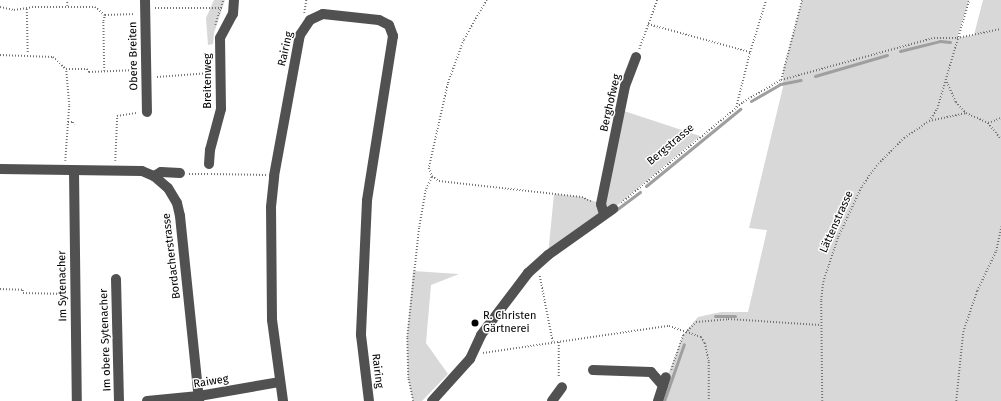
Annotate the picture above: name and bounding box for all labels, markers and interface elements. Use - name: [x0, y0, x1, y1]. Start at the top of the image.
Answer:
- street label: Obere Breiten: [127, 21, 141, 91]
- street label: Rairing: [276, 30, 296, 68]
- street label: Breitenweg: [201, 53, 215, 109]
- street label: Berghofweg: [598, 73, 624, 133]
- street label: Bergstrasse: [645, 121, 697, 169]
- street label: Lättenstrasse: [817, 189, 857, 255]
- street label: Bordacherstrasse: [160, 212, 184, 300]
- street label: Im Sytenacher: [56, 250, 70, 322]
- street label: Im obere Sytenacher: [98, 288, 114, 392]
- place label: R. Christen Gärtnerei: [483, 310, 536, 336]
- marker: R. Christen Gärtnerei: [470, 318, 480, 328]
- street label: Rairing: [368, 353, 386, 389]
- street label: Raiweg: [193, 373, 229, 391]

